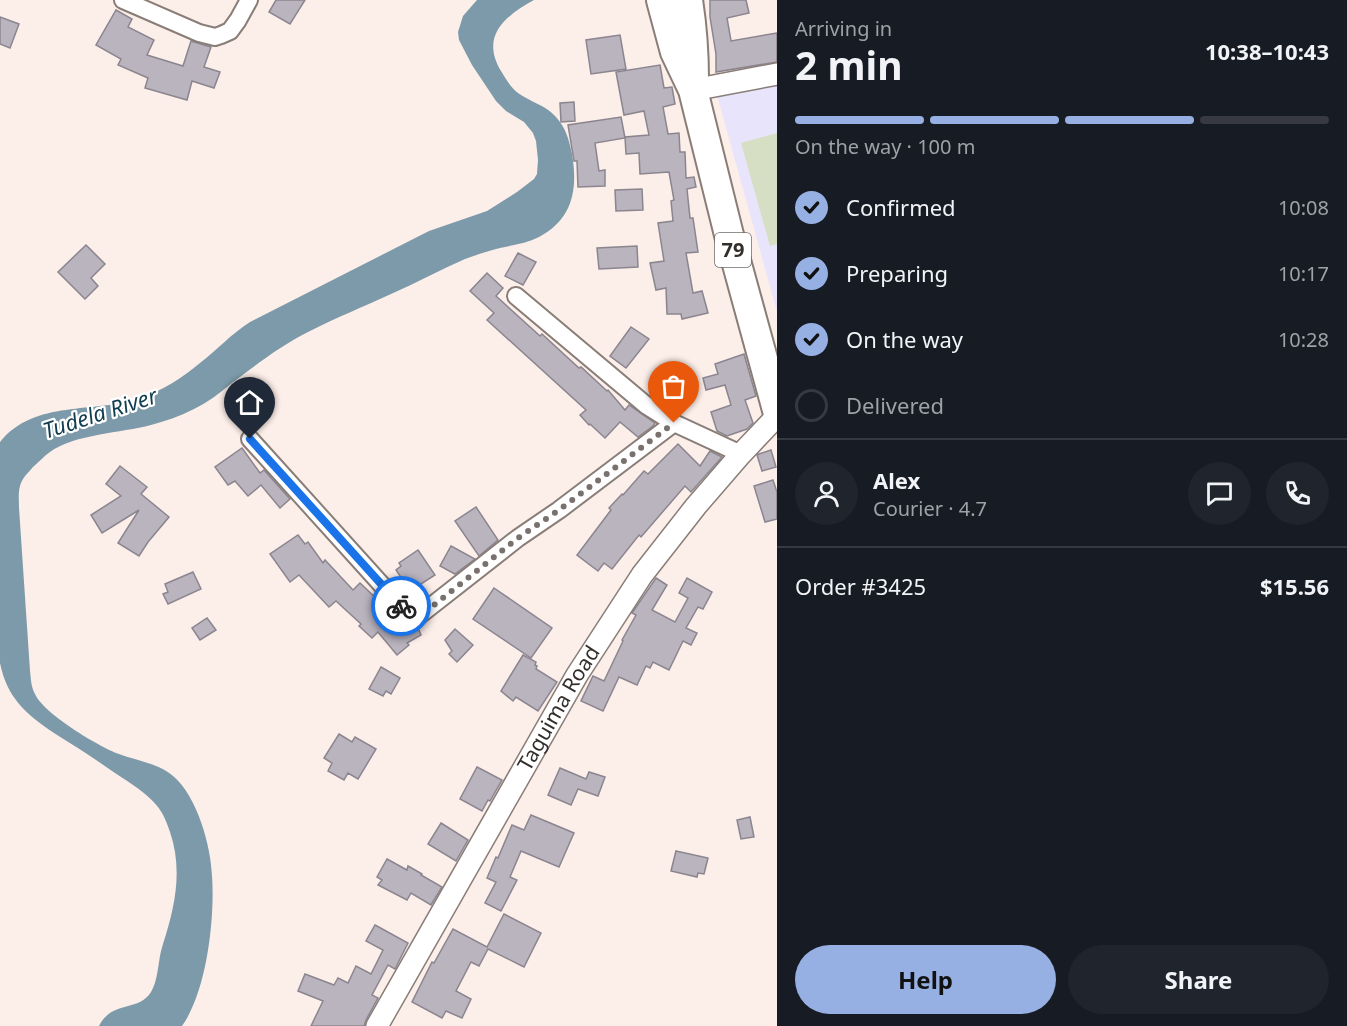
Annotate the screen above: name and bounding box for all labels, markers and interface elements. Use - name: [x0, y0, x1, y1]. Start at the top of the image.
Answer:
- text: Arriving in: [795, 15, 892, 42]
- text: 10:38–10:43: [1205, 36, 1329, 66]
- text: 2 min: [795, 38, 902, 91]
- text: On the way · 100 m: [795, 133, 975, 160]
- icon: check: [795, 191, 828, 224]
- text: Confirmed: [846, 192, 956, 222]
- text: 10:08: [1278, 194, 1329, 221]
- road number: 79: [715, 233, 751, 267]
- icon: check: [795, 257, 828, 290]
- text: Preparing: [846, 258, 948, 288]
- text: 10:17: [1278, 260, 1329, 287]
- icon: check: [795, 323, 828, 356]
- text: On the way: [846, 324, 963, 354]
- text: 10:28: [1278, 326, 1329, 353]
- pin: [648, 361, 699, 423]
- icon: bag: [657, 370, 690, 403]
- pin: [224, 377, 275, 439]
- water label: Tudela River: [39, 379, 162, 445]
- icon: home: [233, 386, 266, 419]
- text: Delivered: [846, 390, 944, 420]
- button: person: [795, 462, 858, 525]
- button: chat: [1188, 462, 1251, 525]
- button: phone: [1266, 462, 1329, 525]
- text: Alex: [873, 465, 920, 495]
- text: Courier · 4.7: [873, 495, 987, 522]
- text: Order #3425: [795, 571, 926, 601]
- text: $15.56: [1260, 571, 1329, 601]
- courier: [371, 576, 431, 636]
- icon: bike: [385, 590, 418, 623]
- street label: Taguima Road: [510, 640, 605, 775]
- button: Help: [795, 945, 1056, 1014]
- button: Share: [1068, 945, 1329, 1014]

